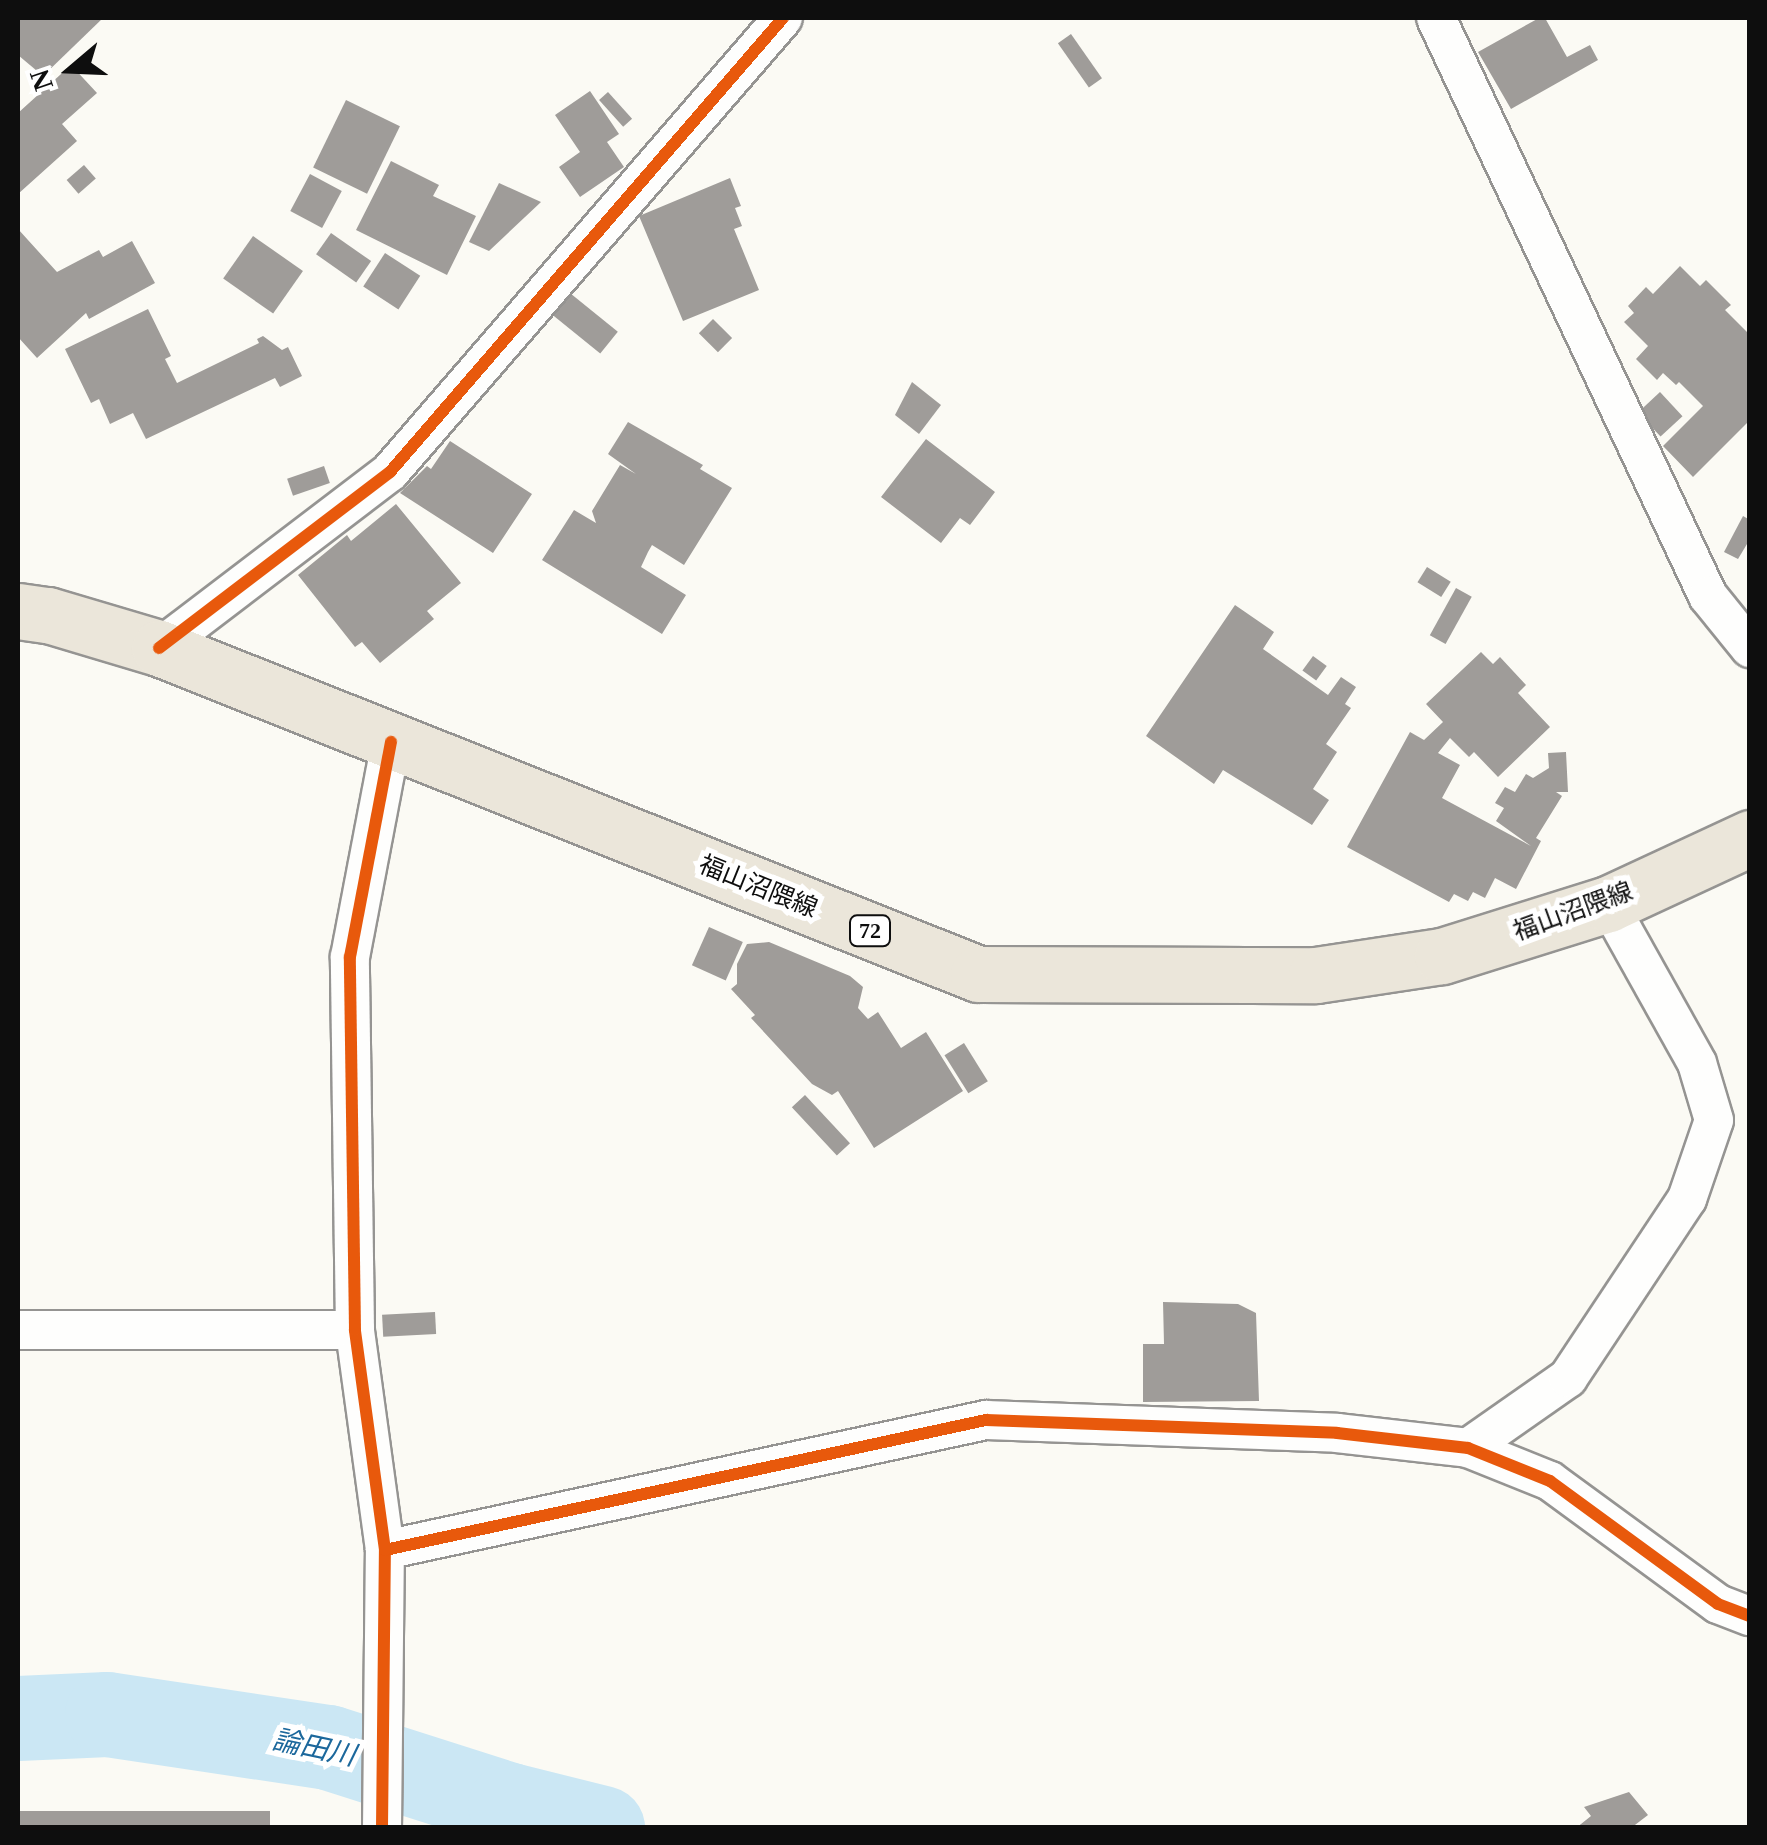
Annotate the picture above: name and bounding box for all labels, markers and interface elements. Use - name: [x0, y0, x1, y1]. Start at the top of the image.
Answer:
- north arrow: [20, 20, 120, 120]
- text: N: [23, 65, 59, 95]
- street label: 福山沼隈線: [694, 850, 822, 924]
- street label: 福山沼隈線: [1509, 877, 1637, 947]
- road number: 72: [848, 914, 892, 948]
- water label: 論田川: [269, 1723, 359, 1773]

